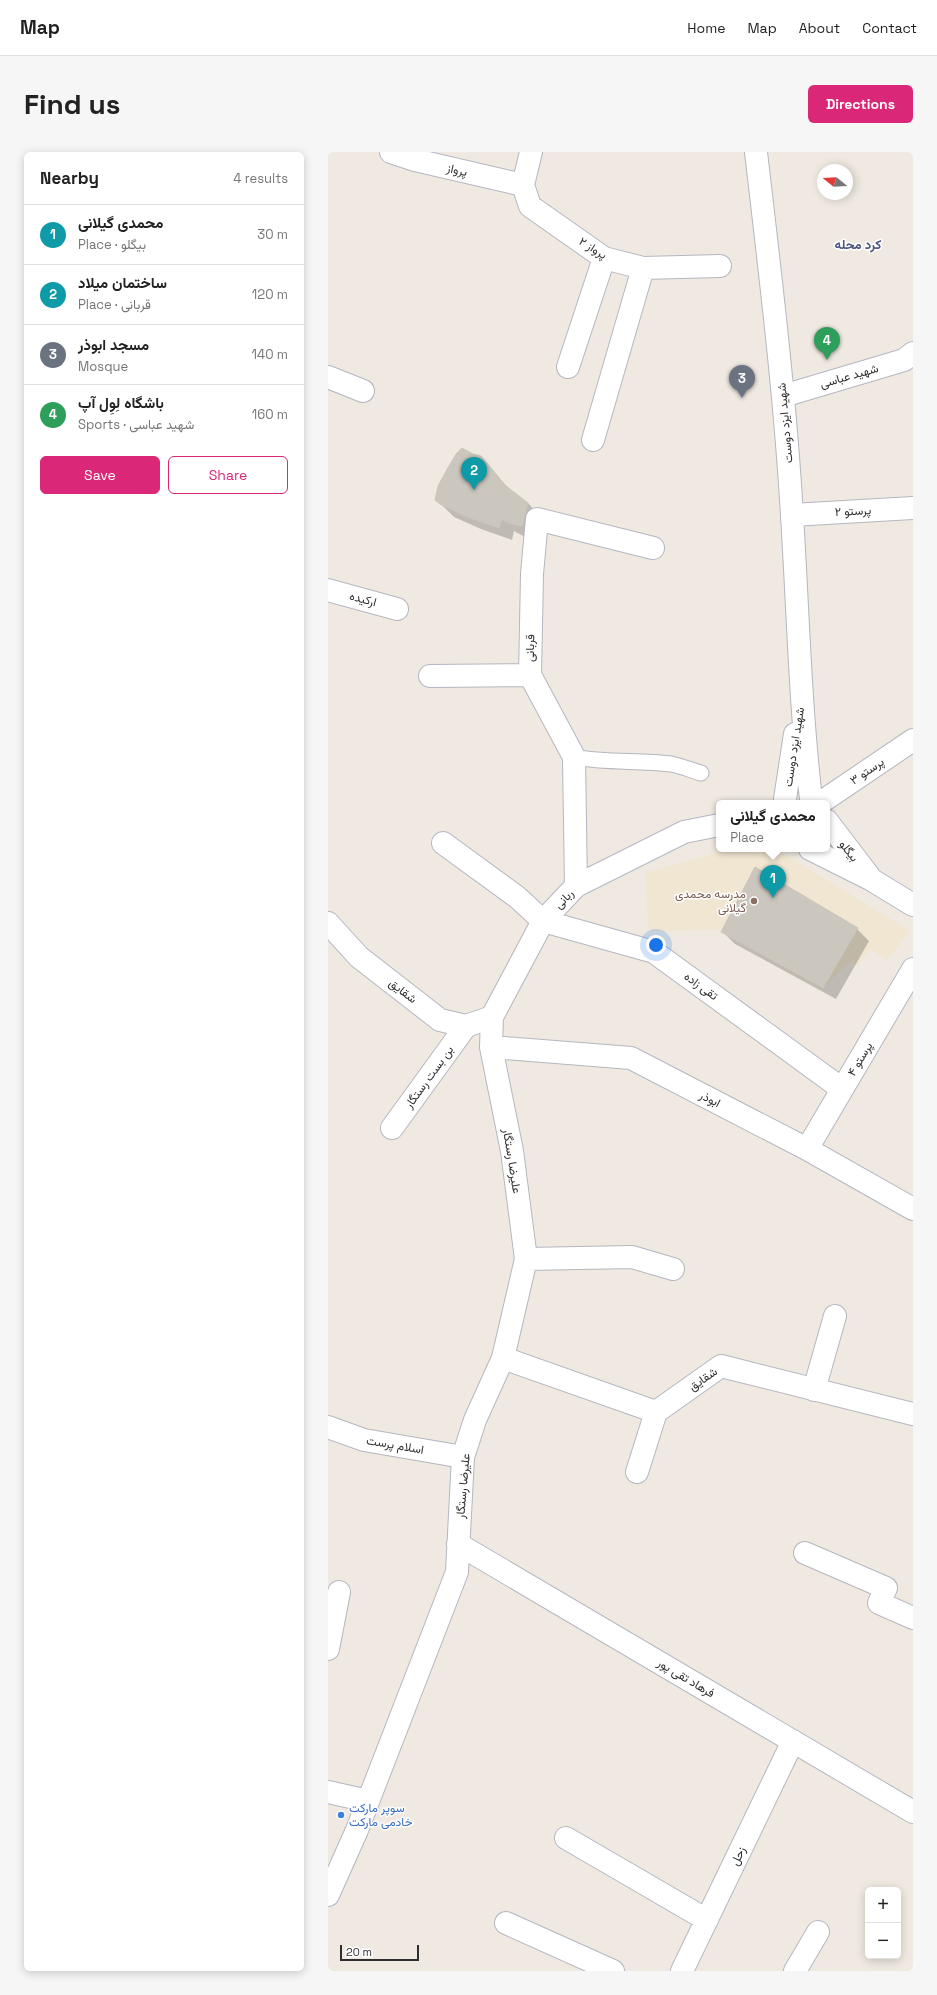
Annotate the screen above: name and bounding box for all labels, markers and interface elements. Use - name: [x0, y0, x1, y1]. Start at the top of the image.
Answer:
- text: Map: [20, 15, 60, 40]
- text: Home: [687, 19, 725, 37]
- text: Map: [747, 19, 777, 37]
- text: About: [799, 19, 840, 37]
- text: Contact: [862, 19, 917, 37]
- button: Directions: [808, 85, 913, 123]
- text: Find us: [24, 86, 121, 122]
- street label: پرواز: [444, 160, 469, 180]
- north arrow: [817, 164, 853, 200]
- text: Nearby: [40, 167, 99, 189]
- text: 4 results: [233, 170, 288, 187]
- text: محمدی گیلانی: [78, 213, 163, 232]
- text: 1: [50, 226, 56, 243]
- text: 30 m: [257, 226, 288, 243]
- street label: پرواز ۲: [576, 233, 610, 263]
- text: Place · بیگلو: [78, 236, 146, 253]
- district label: کرد محله: [835, 236, 881, 253]
- text: ساختمان میلاد: [78, 273, 167, 292]
- text: 2: [49, 286, 57, 303]
- text: 120 m: [252, 286, 288, 303]
- text: Place · قربانی: [78, 296, 151, 313]
- pin: 4: [814, 327, 840, 360]
- text: مسجد ابوذر: [78, 335, 149, 354]
- text: 3: [49, 346, 57, 363]
- text: 140 m: [252, 346, 288, 363]
- text: Mosque: [78, 358, 128, 375]
- street label: شهید عباسی: [818, 360, 880, 392]
- pin: 3: [729, 365, 755, 398]
- street label: شهید ایزد دوست: [774, 382, 796, 464]
- text: باشگاه لِوِل آپ: [78, 393, 164, 412]
- text: 4: [49, 406, 57, 423]
- text: 160 m: [252, 406, 288, 423]
- text: Sports · شهید عباسی: [78, 416, 194, 433]
- button: Save: [40, 456, 160, 494]
- button: Share: [168, 456, 288, 494]
- pin: 2: [461, 457, 487, 490]
- street label: پرستو ۲: [834, 502, 872, 520]
- street label: ارکیده: [348, 588, 378, 610]
- street label: قربانی: [522, 634, 538, 662]
- street label: شهید ایزد دوست: [780, 706, 808, 788]
- street label: پرستو ۳: [847, 754, 887, 788]
- popup: [716, 800, 830, 852]
- text: محمدی گیلانی: [730, 806, 816, 825]
- text: Place: [730, 829, 764, 846]
- street label: بیگلو: [836, 837, 862, 865]
- pin: 1: [760, 865, 786, 898]
- street label: ربانی: [551, 886, 577, 912]
- place label: مدرسه محمدی گیلانی: [675, 886, 746, 916]
- marker: مدرسه محمدی گیلانی: [749, 896, 759, 906]
- your location: [646, 935, 666, 955]
- street label: تقی زاده: [681, 968, 721, 1004]
- street label: شقایق: [386, 975, 420, 1007]
- street label: پرستو ۴: [844, 1039, 876, 1079]
- street label: بن بست رستگار: [400, 1042, 457, 1112]
- street label: ابوذر: [696, 1087, 723, 1111]
- street label: علیرضا رستگار: [499, 1126, 525, 1195]
- street label: شقایق: [685, 1363, 721, 1395]
- street label: اسلام پرست: [365, 1432, 425, 1458]
- street label: علیرضا رستگار: [452, 1453, 474, 1520]
- street label: فرهاد تقی پور: [654, 1654, 718, 1701]
- place label: سوپر مارکت خادمی مارکت: [349, 1800, 412, 1830]
- marker: سوپر مارکت خادمی مارکت: [336, 1810, 346, 1820]
- street label: زحل: [727, 1844, 749, 1868]
- map controls: [865, 1887, 901, 1959]
- button: +: [865, 1887, 901, 1923]
- button: −: [865, 1923, 901, 1959]
- scale bar: [340, 1943, 419, 1962]
- text: 20 m: [346, 1945, 372, 1959]

